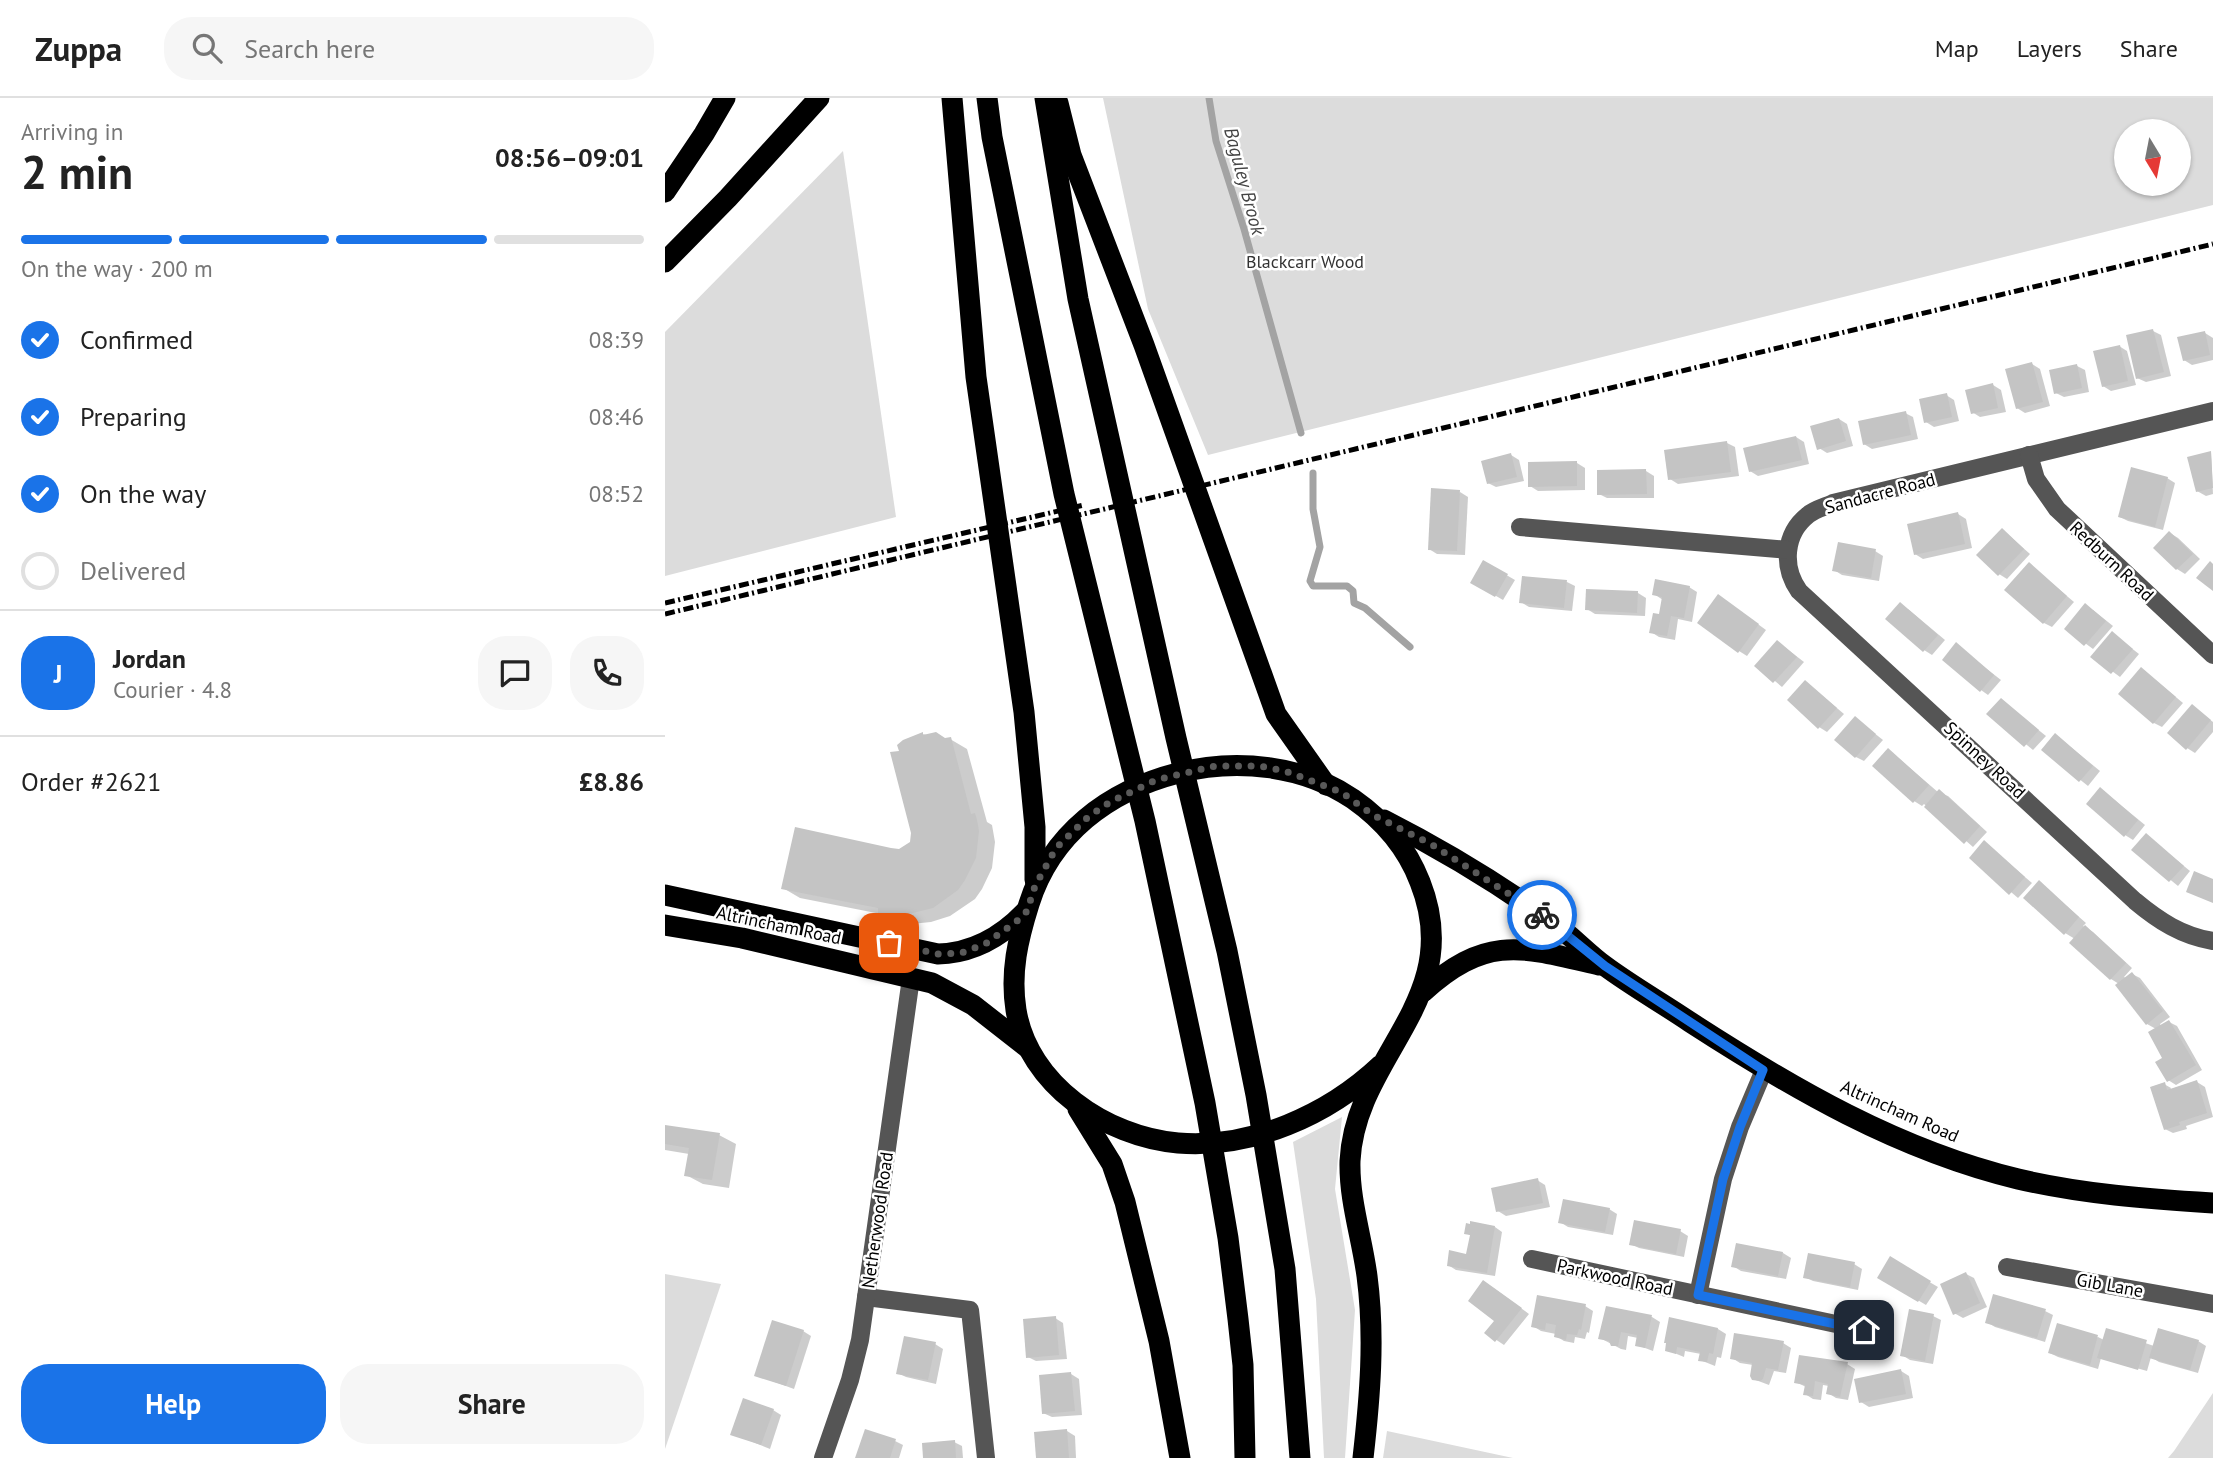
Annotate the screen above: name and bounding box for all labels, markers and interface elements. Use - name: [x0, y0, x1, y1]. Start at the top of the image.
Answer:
- search box: [164, 17, 654, 80]
- text: Zuppa: [35, 27, 122, 70]
- icon: search: [188, 29, 226, 67]
- text: Search here: [244, 32, 375, 65]
- text: Map: [1935, 33, 1979, 64]
- text: Layers: [2017, 33, 2082, 64]
- text: Share: [2120, 33, 2178, 64]
- text: Arriving in: [21, 117, 123, 146]
- north arrow: [2114, 119, 2191, 196]
- map controls: [2114, 119, 2191, 196]
- water label: Baguley Brook: [1219, 125, 1271, 239]
- text: 08:56–09:01: [495, 141, 644, 174]
- text: 2 min: [21, 142, 133, 202]
- park label: Blackcarr Wood: [1246, 250, 1364, 273]
- text: On the way · 200 m: [21, 254, 213, 283]
- icon: check: [21, 321, 59, 359]
- text: Confirmed: [80, 323, 193, 356]
- text: 08:39: [589, 325, 644, 354]
- icon: check: [21, 398, 59, 436]
- text: Preparing: [80, 400, 187, 433]
- text: 08:46: [589, 402, 644, 431]
- street label: Sandacre Road: [1822, 467, 1938, 519]
- icon: check: [21, 475, 59, 513]
- text: On the way: [80, 477, 206, 510]
- text: 08:52: [589, 479, 644, 508]
- street label: Redburn Road: [2065, 516, 2159, 606]
- text: Delivered: [80, 554, 186, 587]
- button: chat: [478, 636, 552, 710]
- button: phone: [570, 636, 644, 710]
- text: Jordan: [113, 642, 186, 675]
- text: J: [54, 657, 62, 690]
- text: Courier · 4.8: [113, 675, 232, 704]
- street label: Spinney Road: [1939, 716, 2031, 804]
- text: Order #2621: [21, 765, 161, 798]
- text: £8.86: [579, 765, 644, 798]
- courier: [1507, 880, 1577, 950]
- icon: bike: [1523, 896, 1561, 934]
- street label: Altrincham Road: [714, 901, 844, 949]
- pin: [859, 913, 919, 973]
- icon: bag: [870, 924, 908, 962]
- street label: Altrincham Road: [1837, 1075, 1963, 1147]
- street label: Netherwood Road: [856, 1150, 898, 1290]
- street label: Parkwood Road: [1555, 1253, 1675, 1301]
- street label: Gib Lane: [2075, 1268, 2145, 1302]
- pin: [1834, 1300, 1894, 1360]
- icon: home: [1845, 1311, 1883, 1349]
- button: Help: [21, 1364, 326, 1444]
- button: Share: [340, 1364, 644, 1444]

